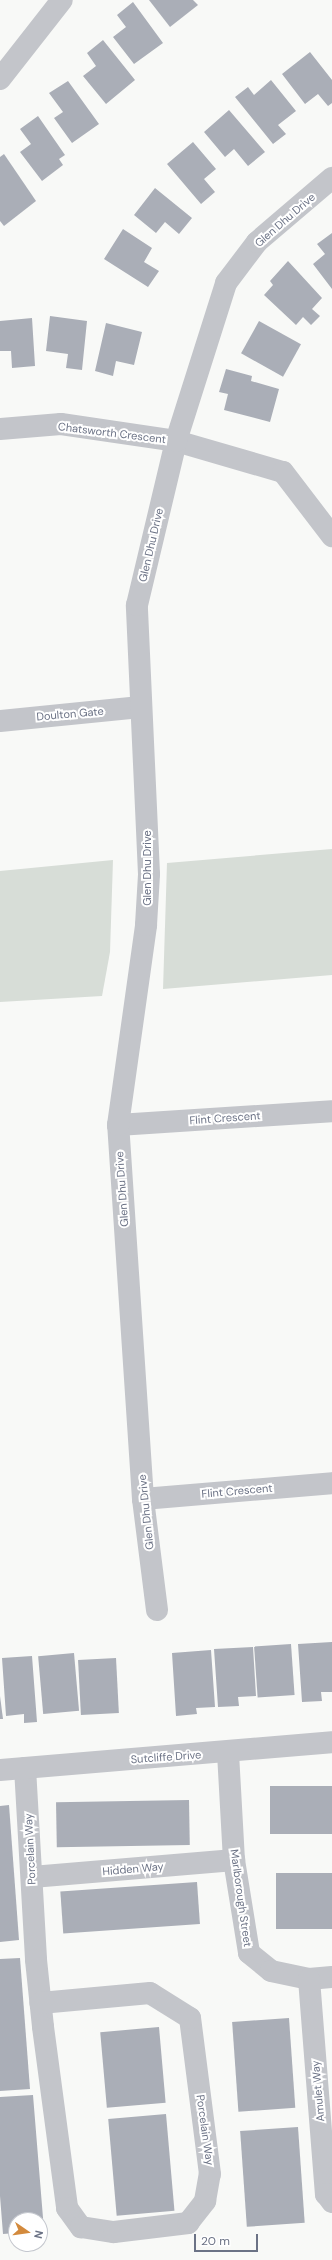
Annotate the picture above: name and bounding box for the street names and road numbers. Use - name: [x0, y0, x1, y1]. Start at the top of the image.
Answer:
- street label: Glen Dhu Drive: [252, 190, 318, 250]
- street label: Chatsworth Crescent: [57, 420, 167, 446]
- street label: Glen Dhu Drive: [136, 507, 166, 583]
- street label: Doulton Gate: [36, 704, 104, 724]
- street label: Glen Dhu Drive: [140, 830, 154, 906]
- street label: Flint Crescent: [189, 1109, 261, 1127]
- street label: Glen Dhu Drive: [113, 1151, 131, 1227]
- street label: Glen Dhu Drive: [135, 1474, 157, 1550]
- street label: Flint Crescent: [201, 1481, 273, 1501]
- street label: Sutcliffe Drive: [130, 1748, 202, 1766]
- street label: Porcelain Way: [22, 1813, 38, 1885]
- street label: Marlborough Street: [228, 1848, 254, 1948]
- street label: Hidden Way: [102, 1860, 164, 1878]
- street label: Amulet Way: [309, 2060, 327, 2122]
- street label: Porcelain Way: [193, 2094, 217, 2166]

